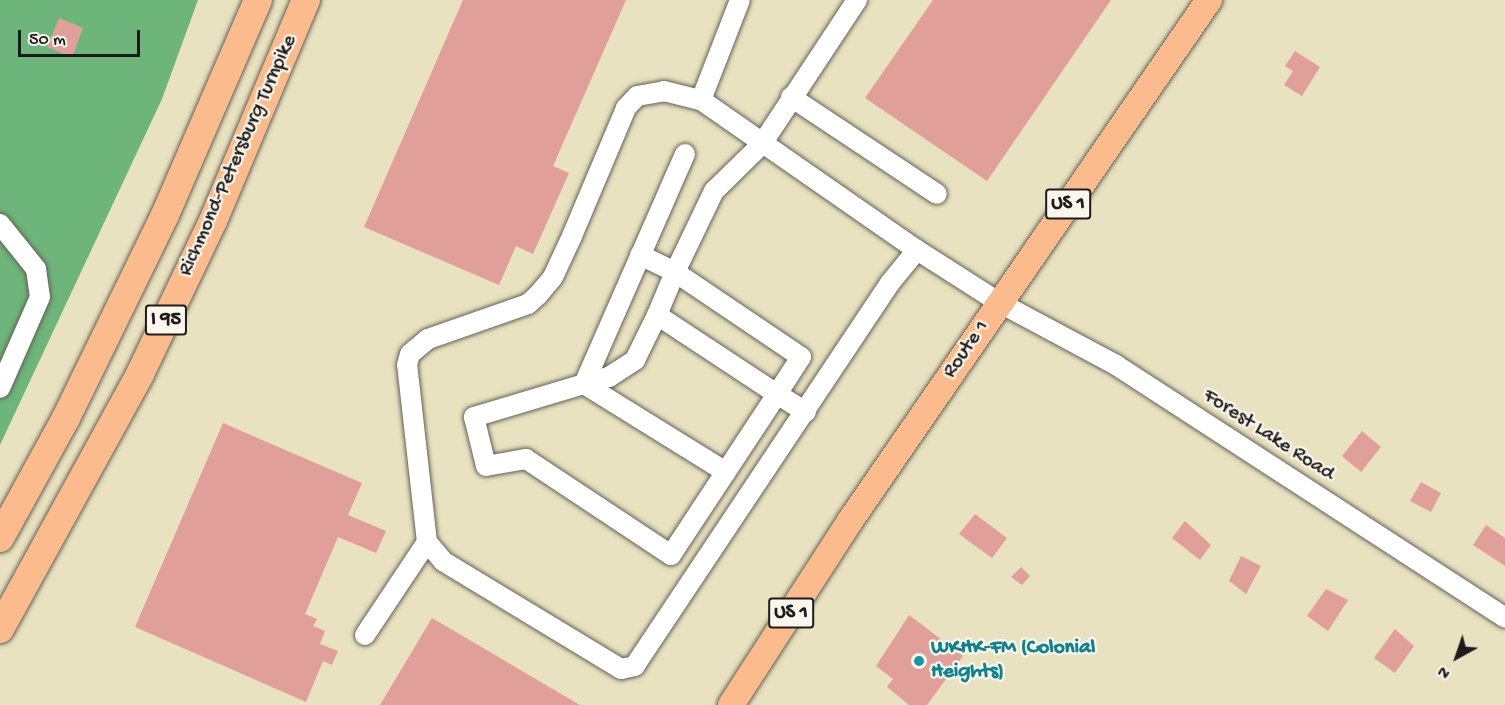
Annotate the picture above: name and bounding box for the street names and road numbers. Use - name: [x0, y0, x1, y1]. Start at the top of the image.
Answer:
- street label: Richmond-Petersburg Turnpike: [174, 31, 304, 281]
- road number: US 1: [1044, 187, 1092, 221]
- road number: I 95: [144, 303, 188, 337]
- street label: Route 1: [938, 316, 996, 384]
- street label: Forest Lake Road: [1198, 384, 1338, 488]
- road number: US 1: [767, 596, 815, 630]

